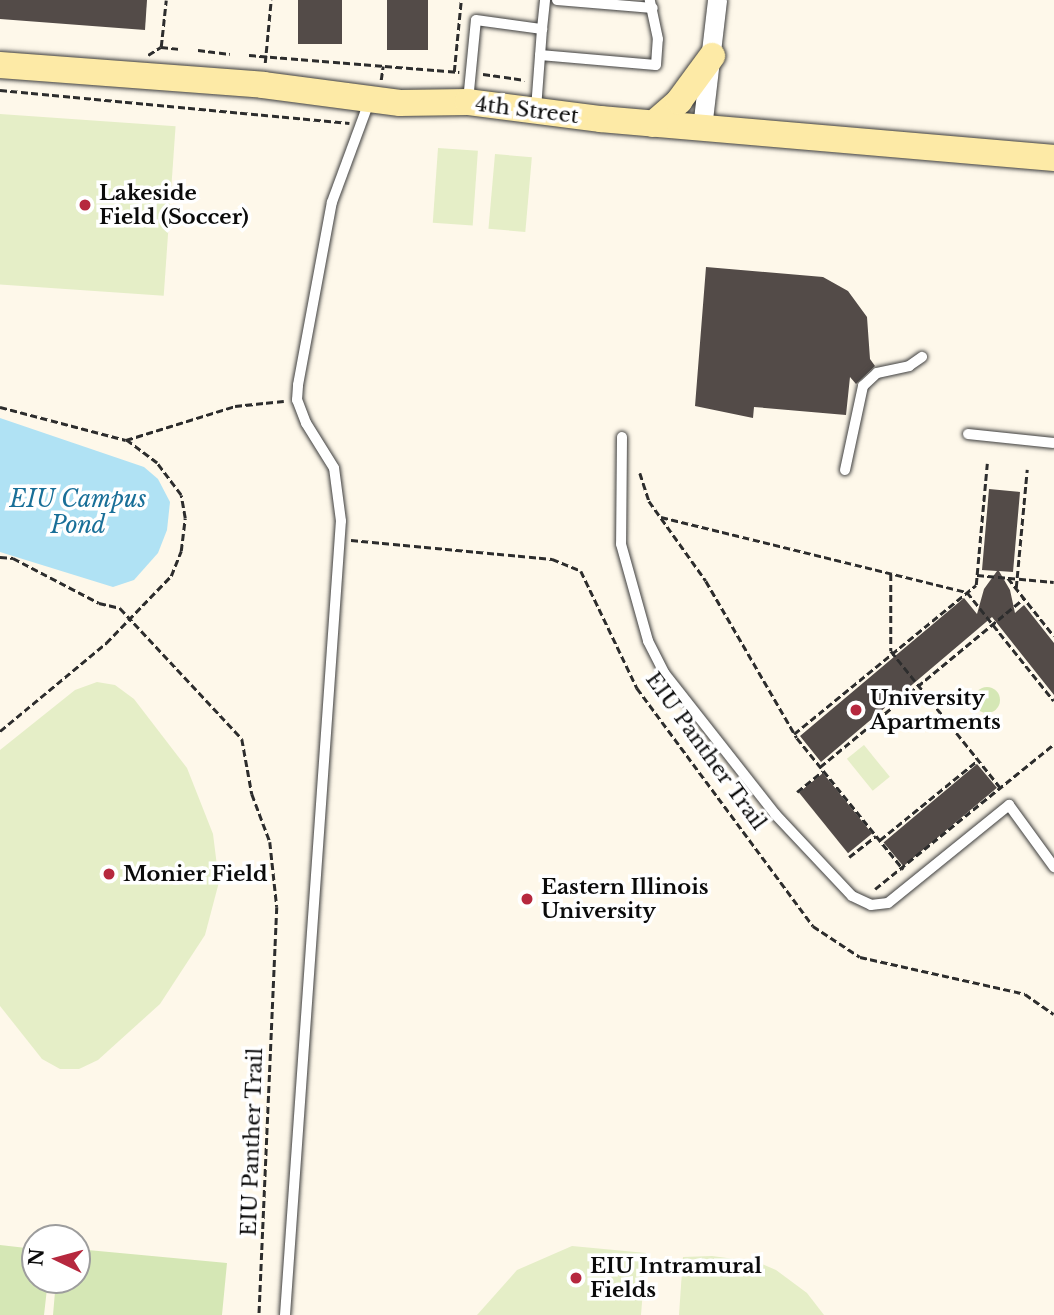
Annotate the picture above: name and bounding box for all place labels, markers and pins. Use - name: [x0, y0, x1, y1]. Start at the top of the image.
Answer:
- place label: Lakeside Field (Soccer): [99, 180, 249, 230]
- marker: Lakeside Field (Soccer): [77, 197, 93, 213]
- place label: University Apartments: [870, 685, 1001, 735]
- marker: University Apartments: [848, 702, 864, 718]
- place label: Monier Field: [123, 861, 268, 887]
- marker: Monier Field: [101, 866, 117, 882]
- place label: Eastern Illinois University: [541, 874, 708, 924]
- marker: Eastern Illinois University: [519, 891, 535, 907]
- place label: EIU Intramural Fields: [590, 1253, 762, 1303]
- marker: EIU Intramural Fields: [568, 1270, 584, 1286]

